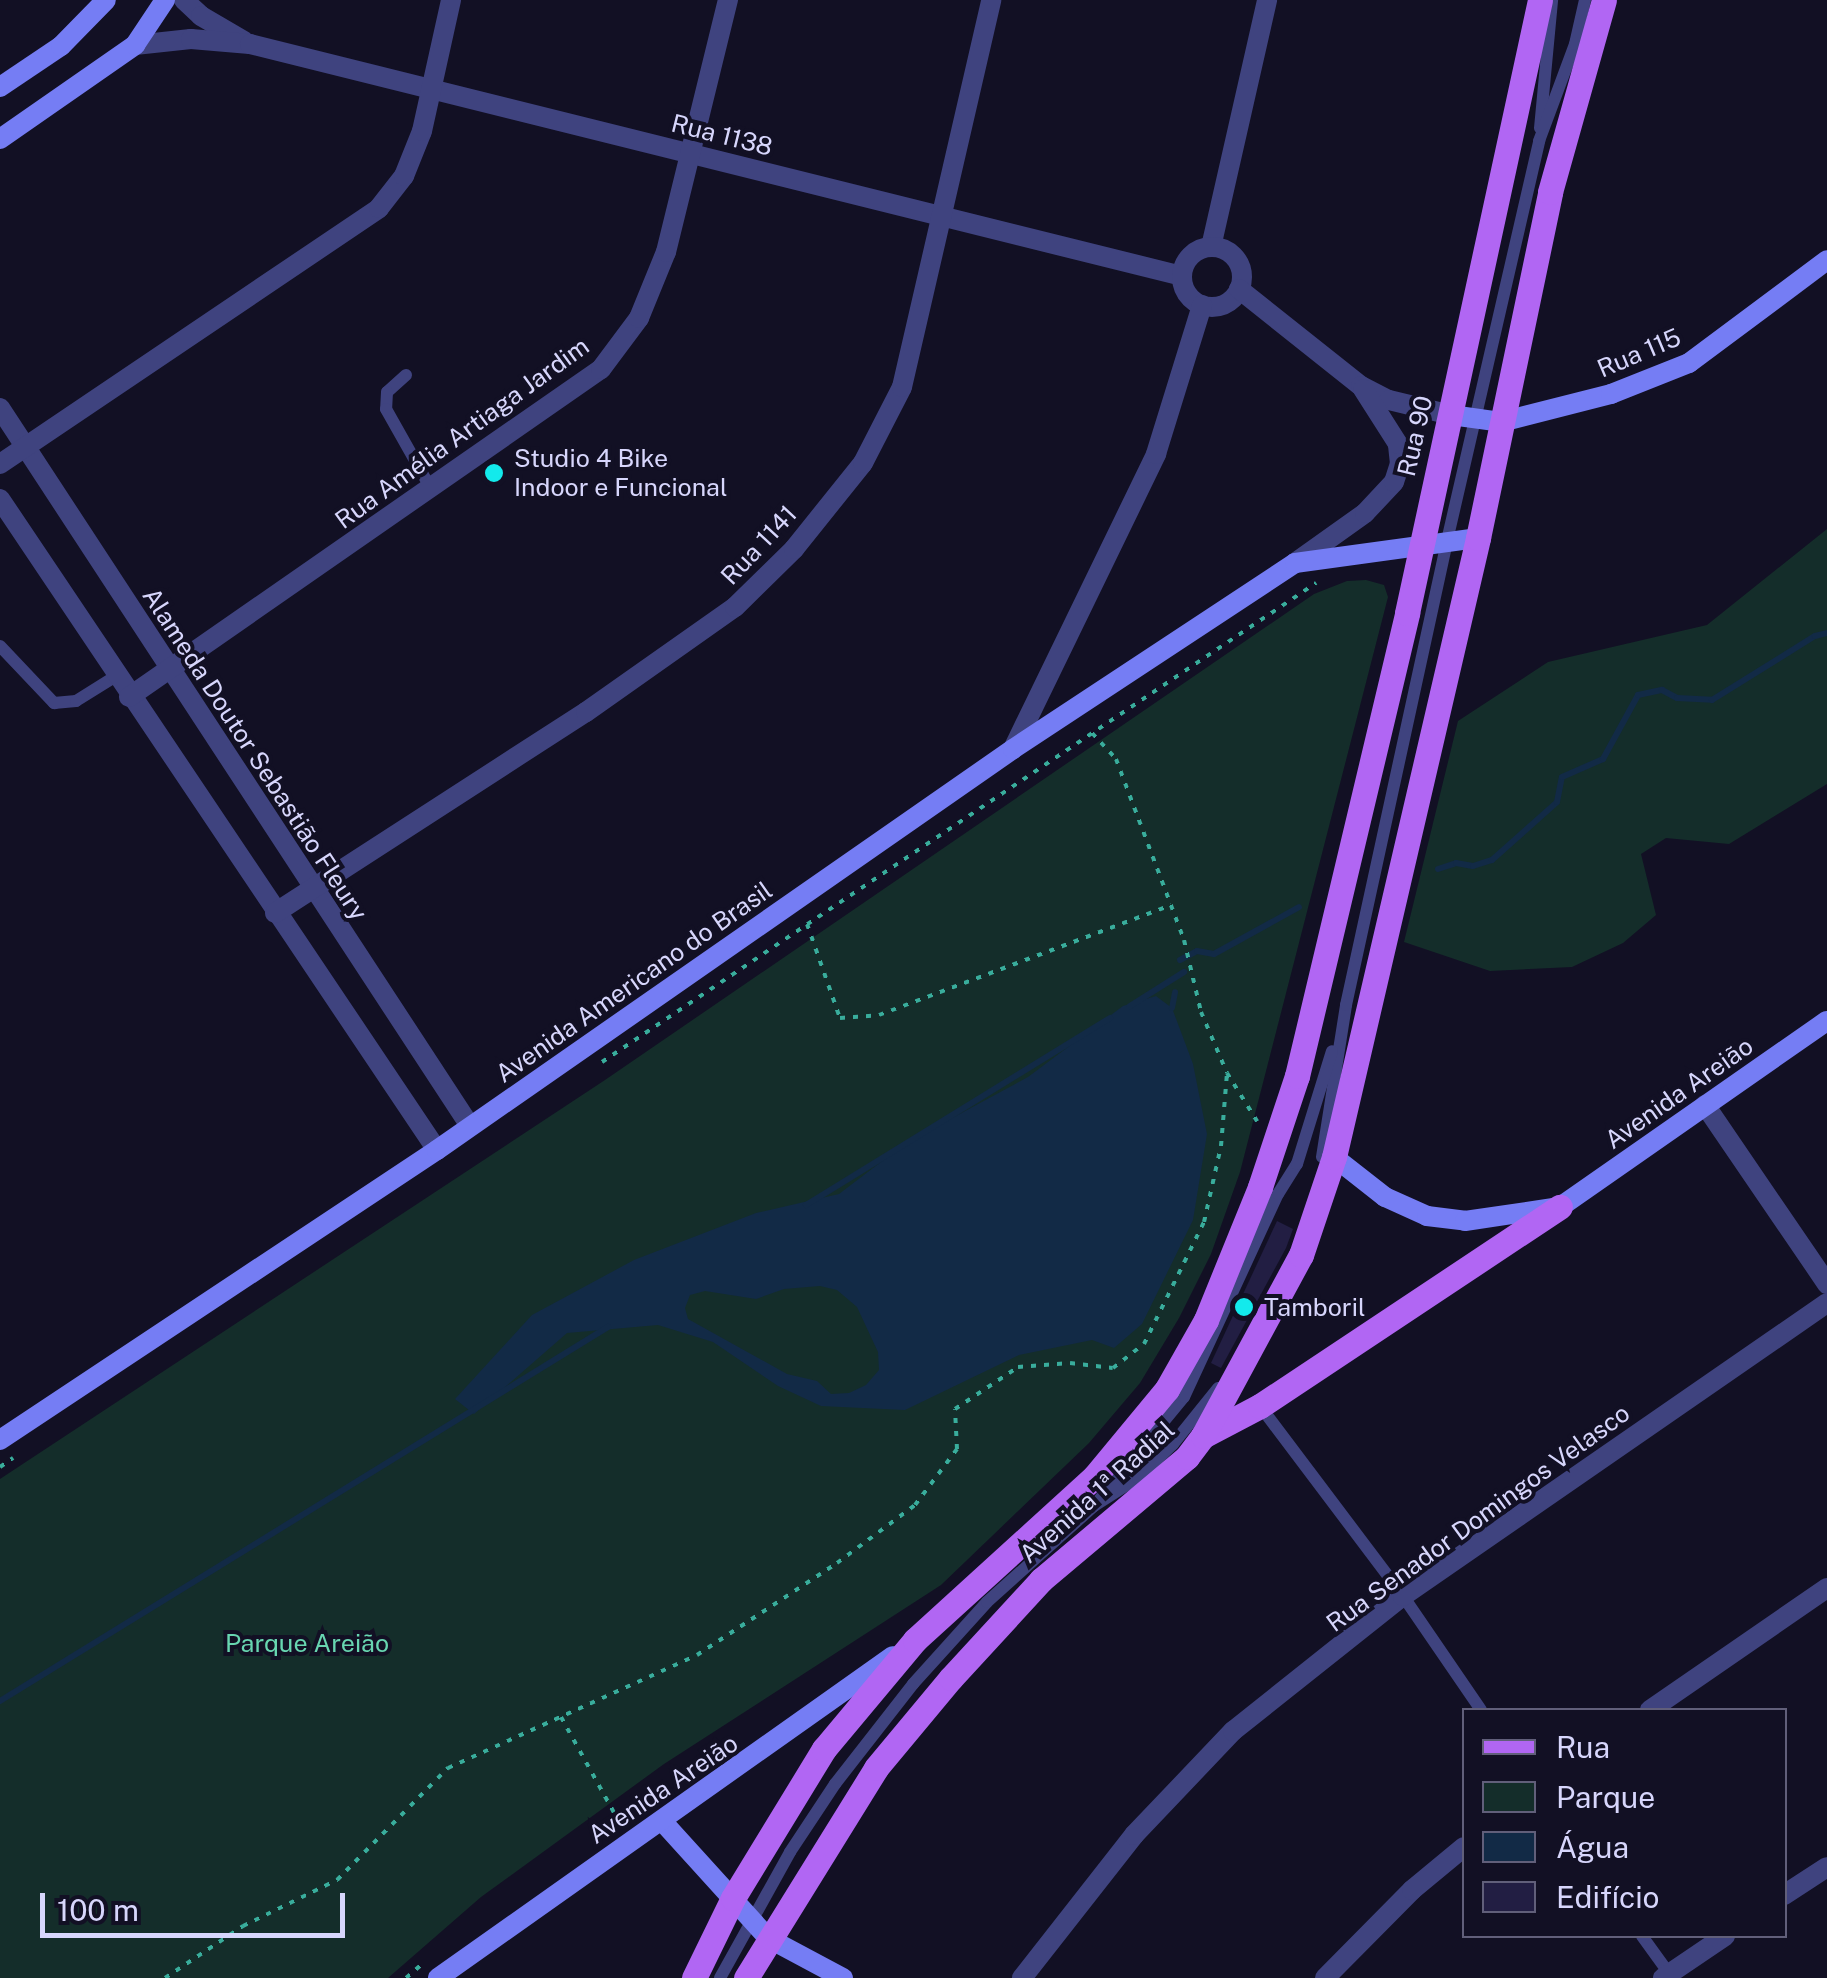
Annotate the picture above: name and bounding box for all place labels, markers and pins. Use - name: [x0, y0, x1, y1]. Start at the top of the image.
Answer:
- place label: Studio 4 Bike Indoor e Funcional: [514, 444, 728, 503]
- marker: Studio 4 Bike Indoor e Funcional: [483, 462, 505, 484]
- place label: Tamboril: [1264, 1292, 1366, 1322]
- marker: Tamboril: [1233, 1296, 1255, 1318]

